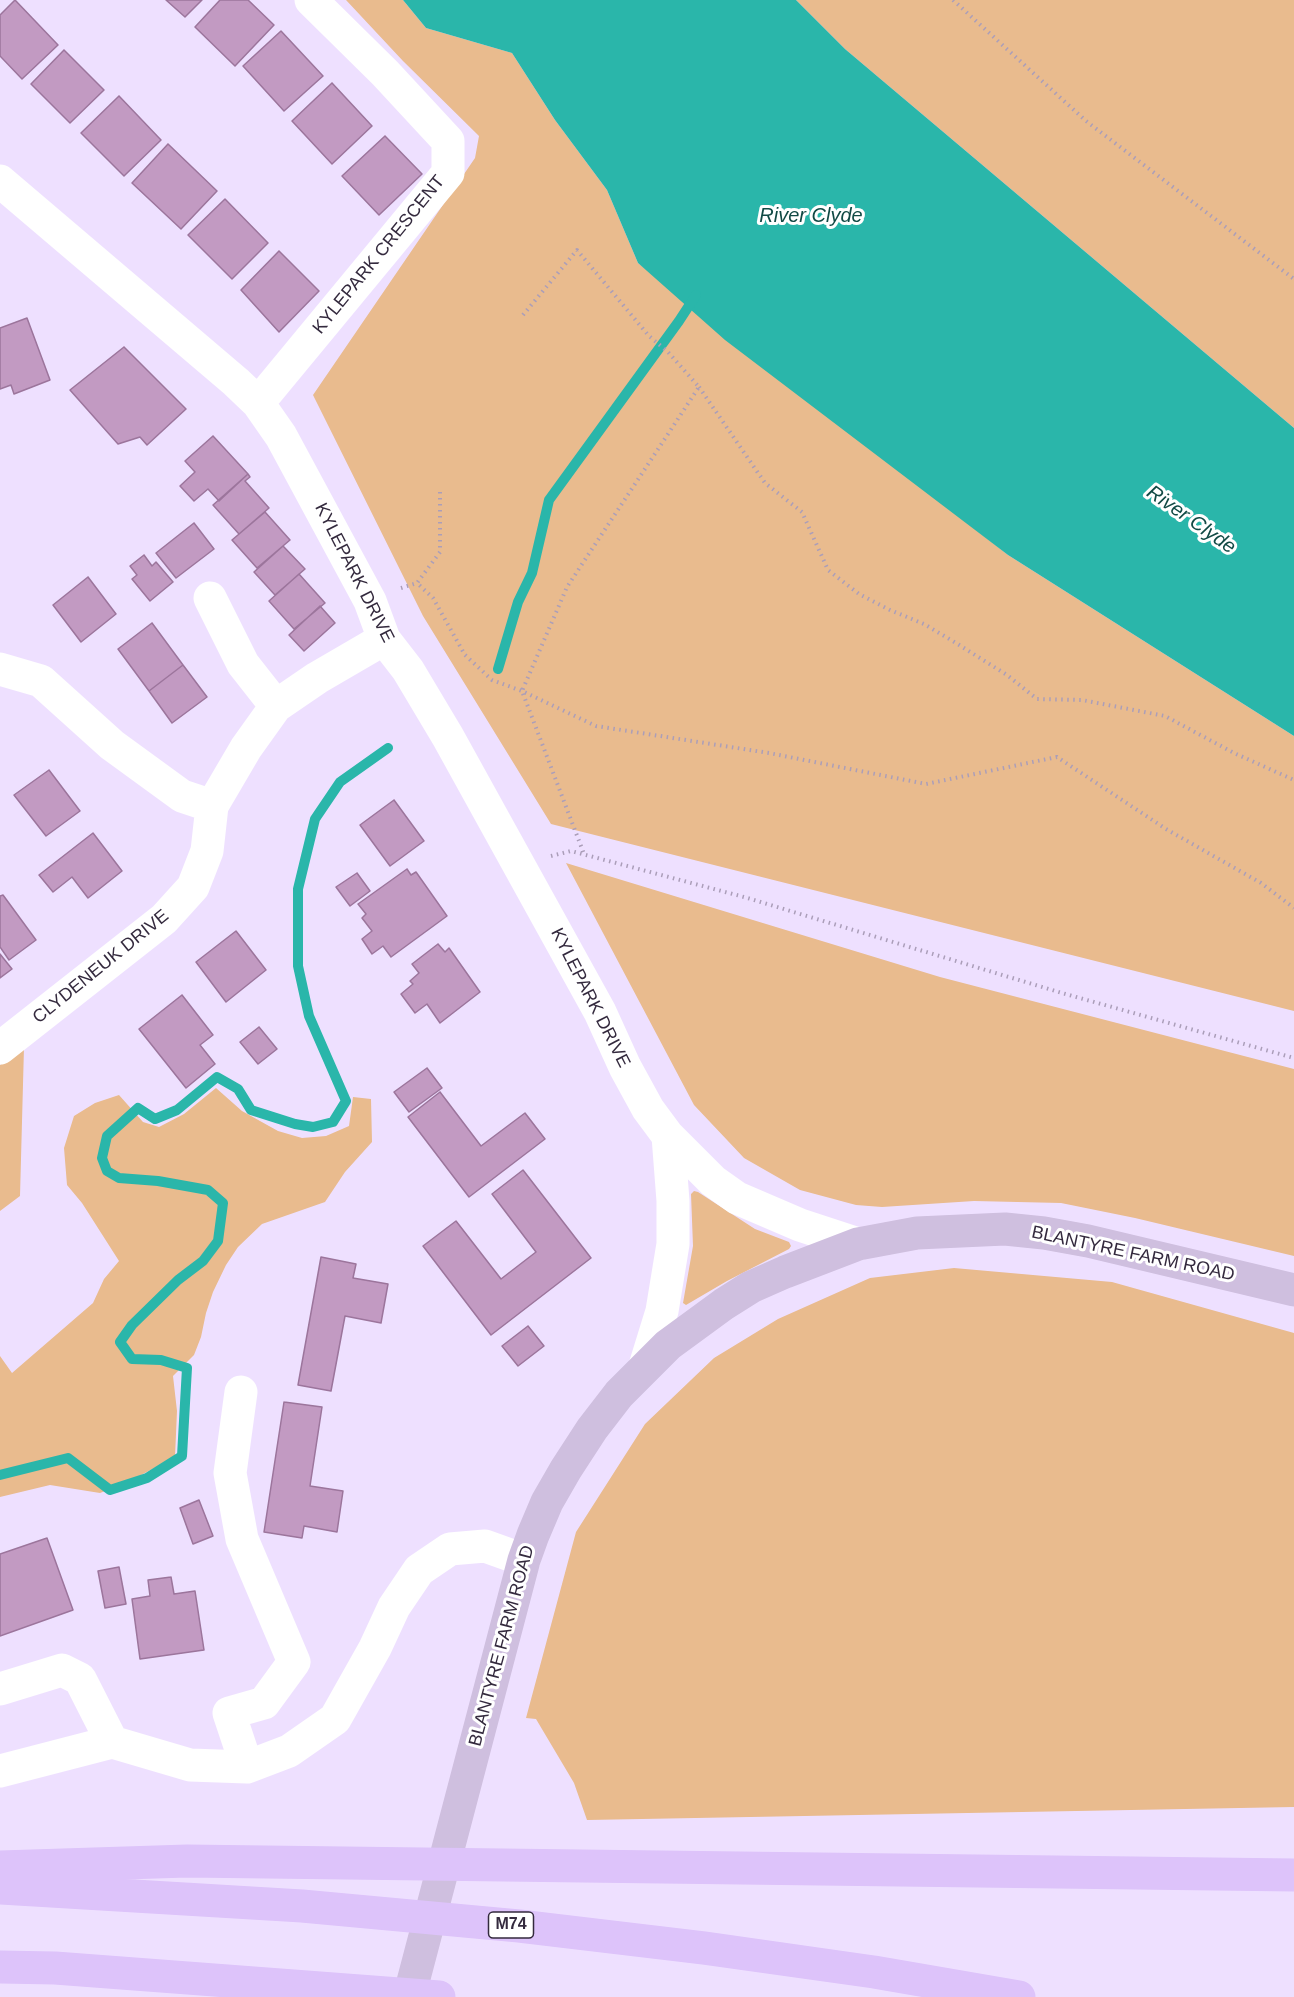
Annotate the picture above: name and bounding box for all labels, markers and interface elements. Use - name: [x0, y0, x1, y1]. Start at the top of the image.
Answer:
- street label: KYLEPARK CRESCENT: [308, 171, 450, 339]
- water label: River Clyde: [759, 204, 863, 228]
- water label: River Clyde: [1142, 481, 1240, 559]
- street label: KYLEPARK DRIVE: [309, 500, 399, 646]
- street label: CLYDENEUK DRIVE: [29, 906, 173, 1028]
- street label: KYLEPARK DRIVE: [545, 925, 635, 1071]
- street label: BLANTYRE FARM ROAD: [1029, 1222, 1237, 1286]
- street label: BLANTYRE FARM ROAD: [465, 1543, 539, 1749]
- road number: M74: [488, 1912, 534, 1938]

